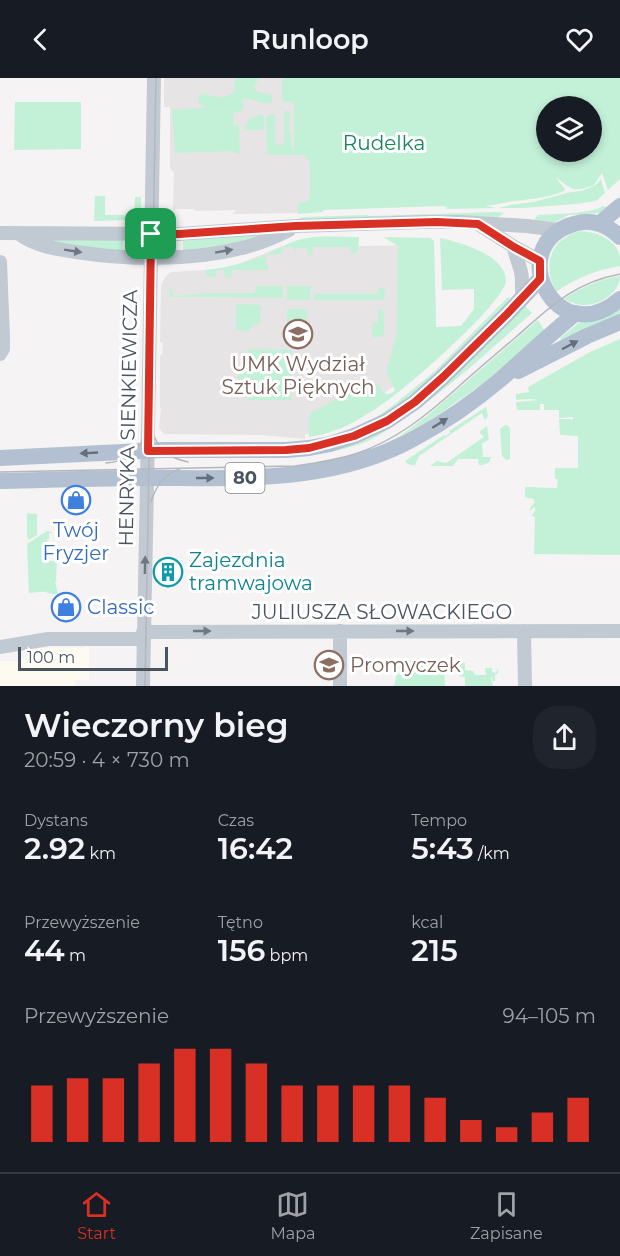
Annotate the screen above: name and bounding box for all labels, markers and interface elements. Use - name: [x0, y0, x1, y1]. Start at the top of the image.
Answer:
- icon: back: [24, 23, 57, 56]
- text: Runloop: [251, 23, 369, 56]
- icon: heart: [563, 23, 596, 56]
- map controls: [536, 96, 602, 162]
- button: layers: [536, 96, 602, 162]
- park label: Rudelka: [343, 131, 425, 155]
- pin: [125, 208, 176, 259]
- icon: arrive: [134, 217, 167, 250]
- one-way arrow: [215, 246, 234, 255]
- one-way arrow: [63, 247, 82, 256]
- street label: HENRYKA SIENKIEWICZA: [114, 289, 142, 547]
- school or university icon: UMK Wydział Sztuk Pięknych: [282, 318, 314, 350]
- one-way arrow: [562, 340, 579, 350]
- place label: UMK Wydział Sztuk Pięknych: [221, 352, 375, 399]
- one-way arrow: [432, 418, 448, 429]
- one-way arrow: [80, 448, 99, 457]
- road number: 80: [226, 463, 264, 493]
- one-way arrow: [196, 473, 215, 483]
- shop icon: Twój Fryzjer: [60, 484, 92, 516]
- place label: Twój Fryzjer: [43, 518, 109, 565]
- place label: Zajezdnia tramwajowa: [189, 548, 313, 595]
- one-way arrow: [140, 555, 150, 574]
- building icon: Zajezdnia tramwajowa: [152, 556, 184, 588]
- shop icon: Classic: [50, 591, 82, 623]
- place label: Classic: [87, 595, 155, 619]
- street label: JULIUSZA SŁOWACKIEGO: [251, 600, 512, 624]
- one-way arrow: [396, 626, 415, 636]
- one-way arrow: [192, 627, 211, 636]
- scale bar: [18, 644, 168, 672]
- text: 100 m: [27, 648, 75, 667]
- school or university icon: Promyczek: [313, 649, 345, 681]
- place label: Promyczek: [350, 653, 461, 677]
- text: Wieczorny bieg: [24, 705, 289, 745]
- button: share: [533, 706, 596, 769]
- text: 20:59 · 4 × 730 m: [24, 748, 190, 772]
- text: Dystans: [24, 811, 88, 830]
- text: Czas: [218, 811, 254, 830]
- text: Tempo: [411, 811, 467, 830]
- text: 2.92: [24, 830, 85, 867]
- text: 16:42: [218, 830, 293, 867]
- text: 5:43: [411, 830, 474, 867]
- text: km: [85, 844, 116, 863]
- text: /km: [474, 844, 510, 863]
- text: Przewyższenie: [24, 913, 140, 932]
- text: Tętno: [218, 913, 263, 932]
- text: kcal: [411, 913, 443, 932]
- text: 44: [24, 932, 65, 969]
- text: 156: [218, 932, 265, 969]
- text: 215: [411, 932, 458, 969]
- text: m: [65, 946, 86, 965]
- text: bpm: [265, 946, 308, 965]
- text: Przewyższenie: [24, 1004, 169, 1028]
- text: 94–105 m: [503, 1004, 596, 1028]
- tab: Start: [77, 1188, 116, 1243]
- tab: Mapa: [270, 1188, 315, 1243]
- tab: Zapisane: [470, 1188, 543, 1243]

